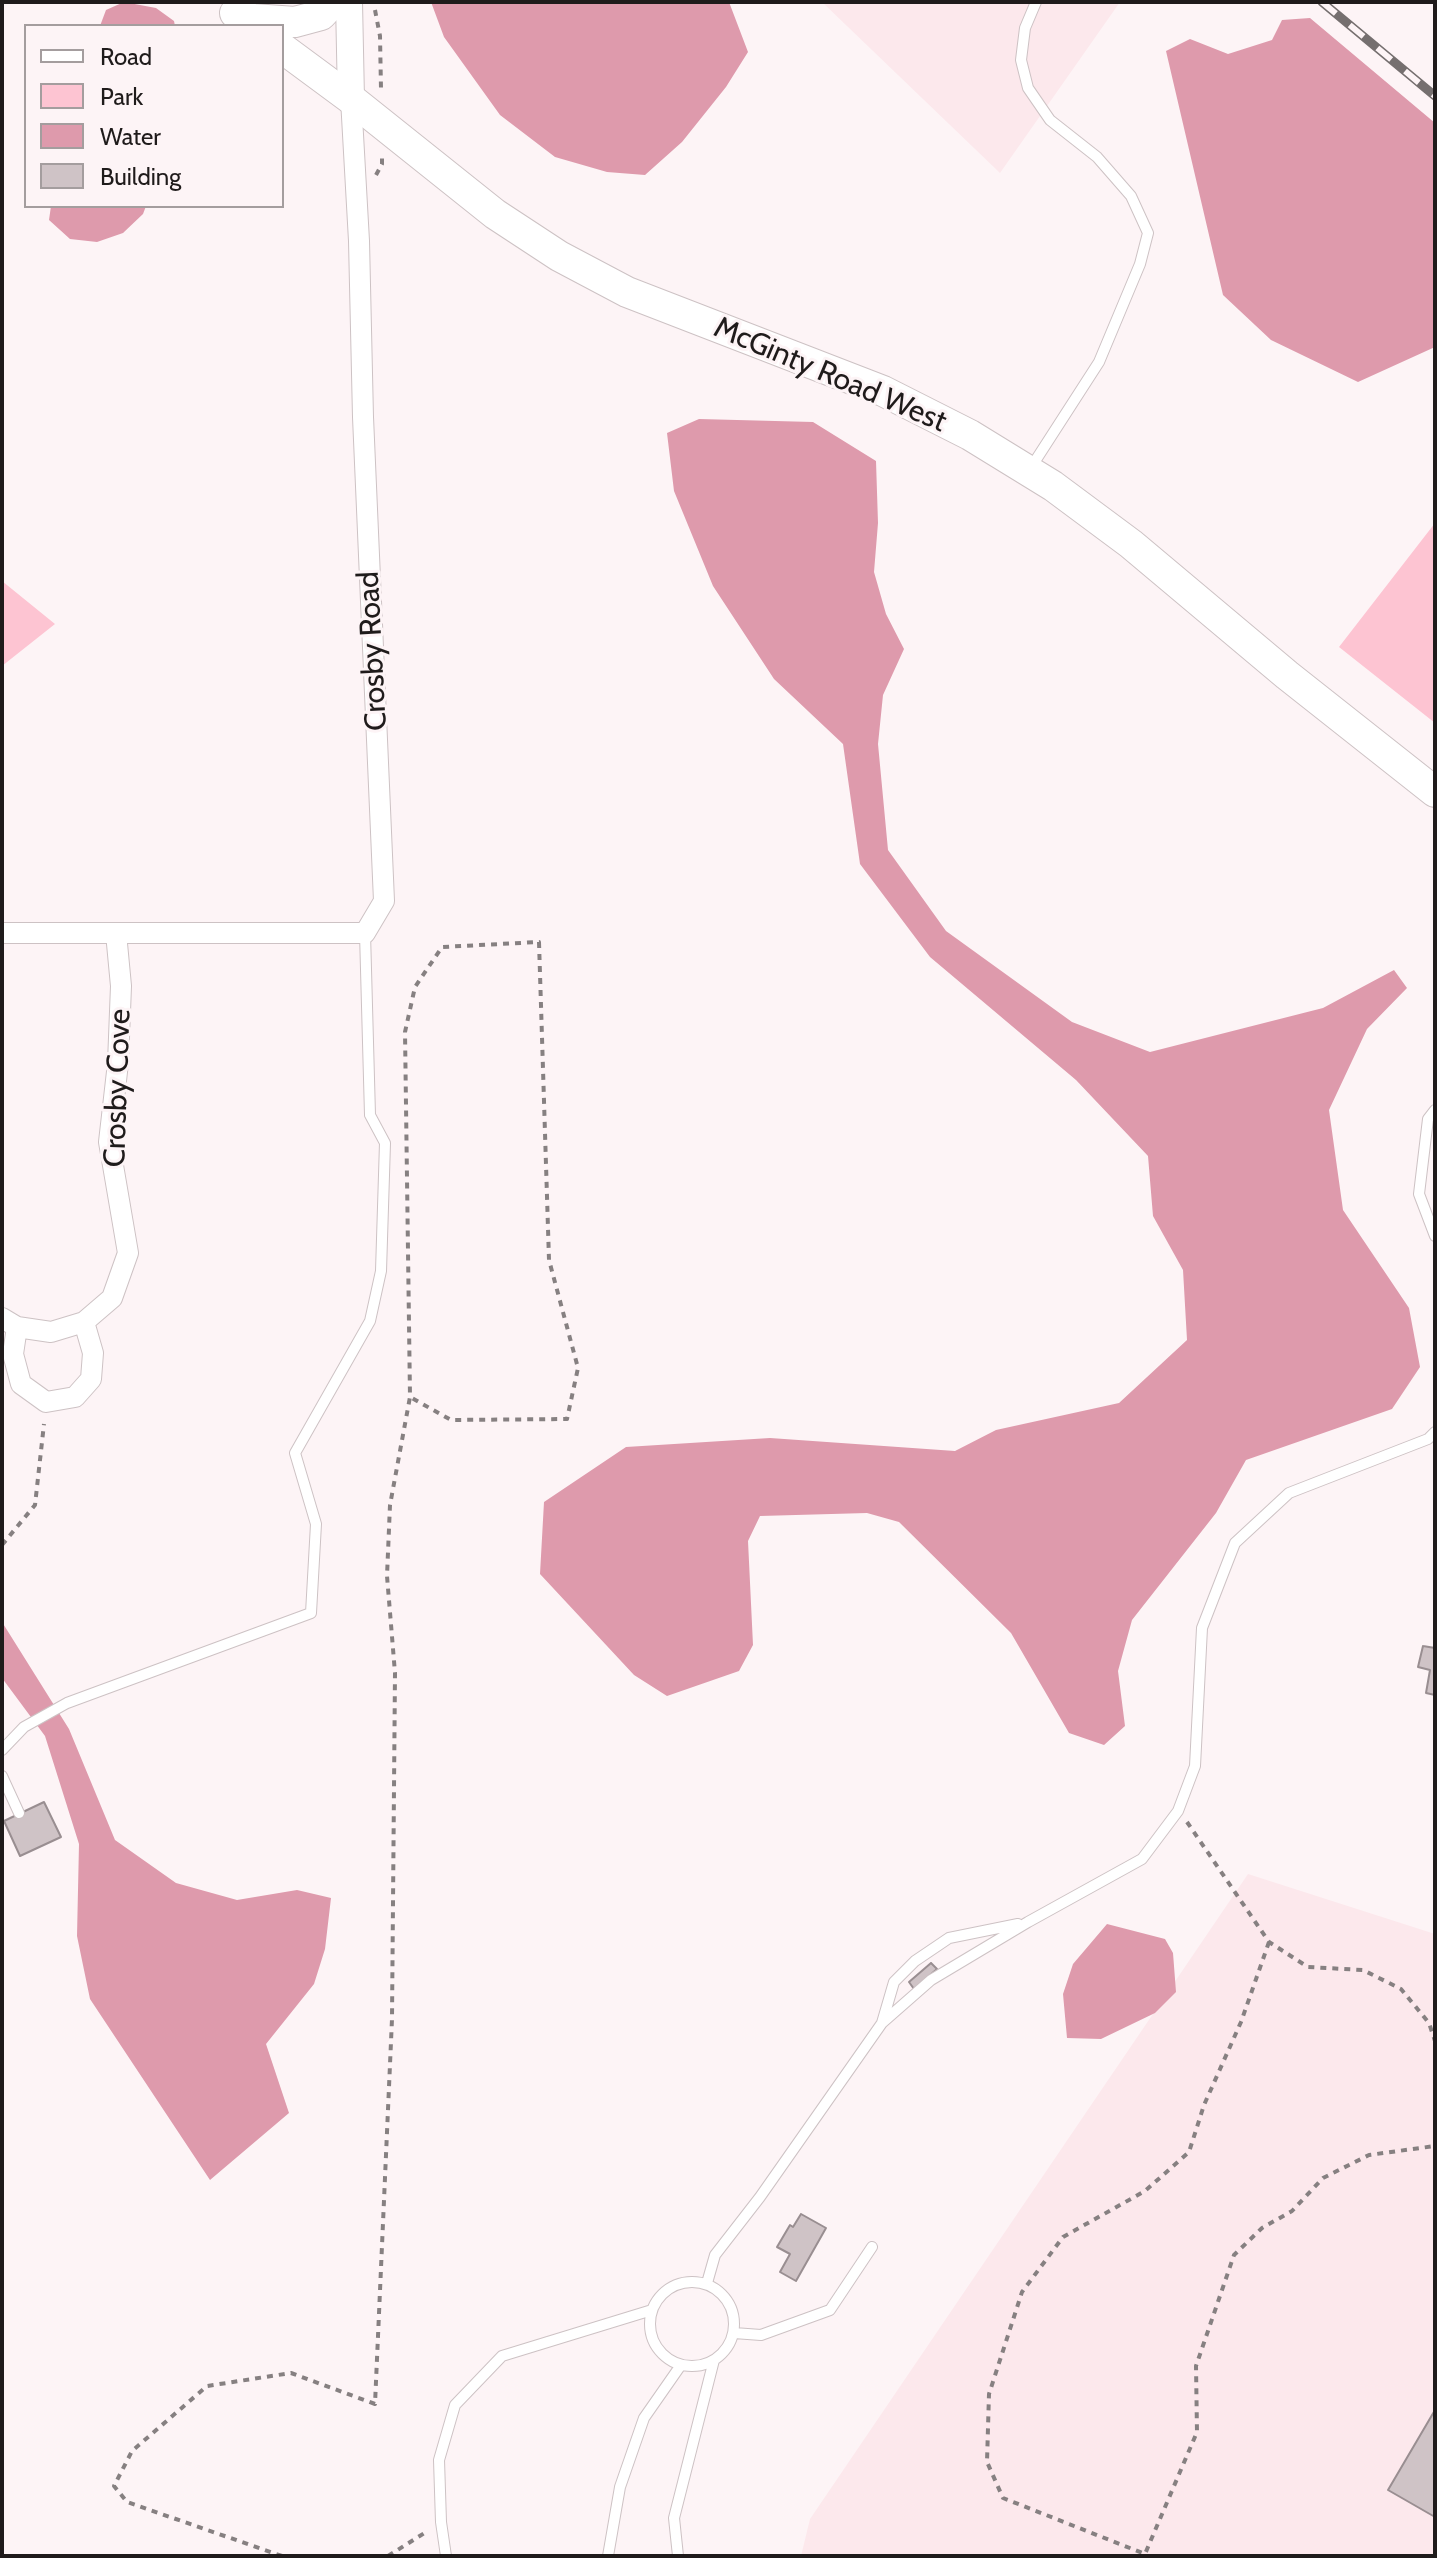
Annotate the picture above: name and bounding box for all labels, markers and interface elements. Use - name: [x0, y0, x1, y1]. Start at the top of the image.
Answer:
- legend: [24, 24, 284, 208]
- text: Road: [100, 42, 152, 71]
- text: Park: [100, 82, 143, 111]
- text: Water: [100, 122, 161, 151]
- text: Building: [100, 162, 181, 191]
- street label: McGinty Road West: [708, 310, 952, 440]
- street label: Crosby Road: [351, 570, 395, 732]
- street label: Crosby Cove: [97, 1008, 139, 1168]

